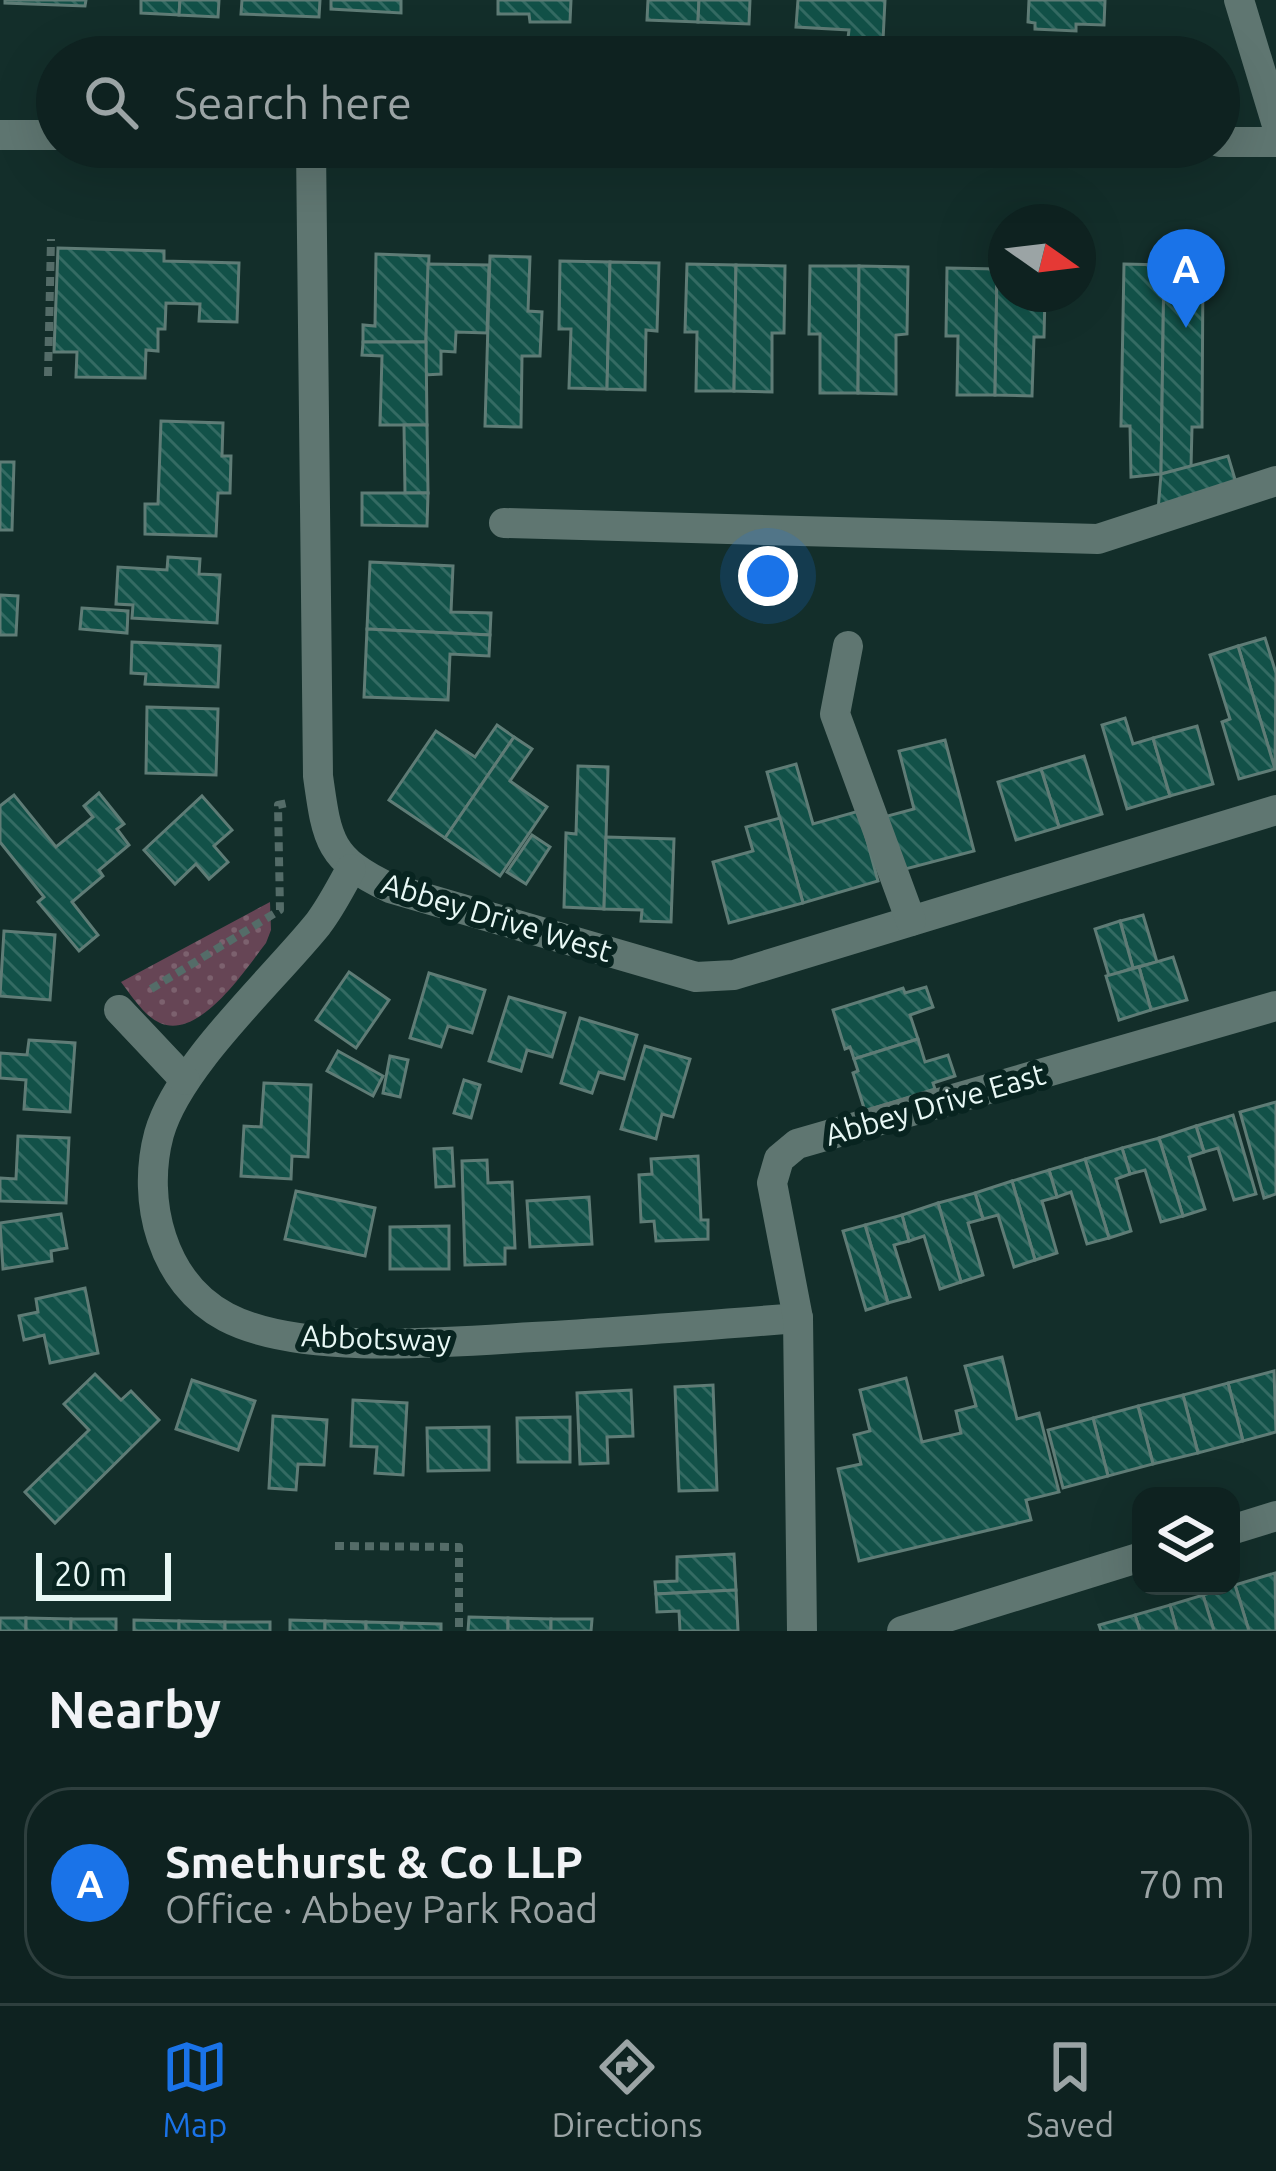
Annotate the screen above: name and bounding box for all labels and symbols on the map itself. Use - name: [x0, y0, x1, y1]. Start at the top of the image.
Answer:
- north arrow: [988, 204, 1096, 312]
- pin: A: [1147, 229, 1225, 328]
- your location: [738, 546, 798, 606]
- street label: Abbey Drive West: [378, 866, 616, 968]
- street label: Abbey Drive East: [821, 1056, 1049, 1152]
- street label: Abbotsway: [300, 1318, 452, 1358]
- scale bar: [36, 1547, 171, 1600]

